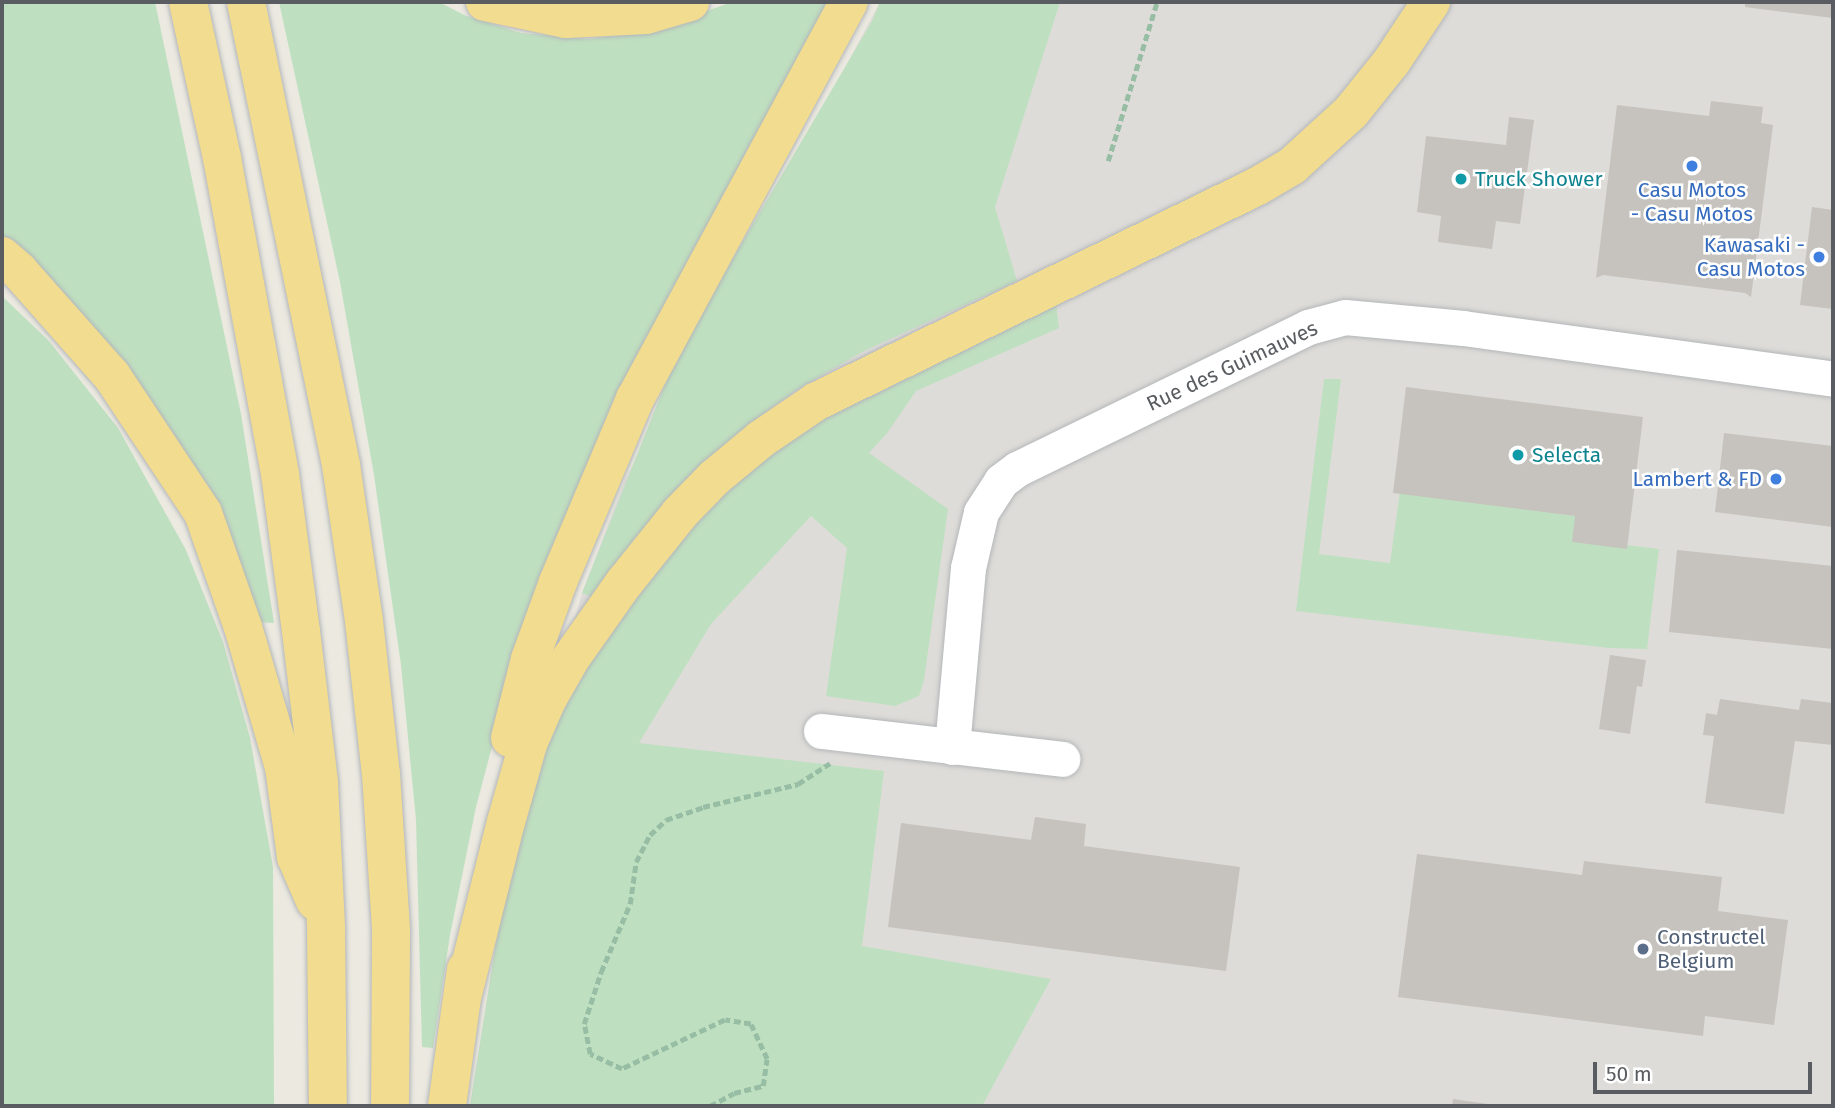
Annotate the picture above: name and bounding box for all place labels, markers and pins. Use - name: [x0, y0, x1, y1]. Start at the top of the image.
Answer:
- marker: Casu Motos - Casu Motos: [1684, 158, 1700, 174]
- place label: Truck Shower: [1475, 166, 1603, 192]
- marker: Truck Shower: [1453, 171, 1469, 187]
- place label: Casu Motos - Casu Motos: [1631, 177, 1753, 227]
- place label: Kawasaki - Casu Motos: [1697, 232, 1805, 282]
- marker: Kawasaki - Casu Motos: [1811, 249, 1827, 265]
- place label: Selecta: [1532, 442, 1601, 468]
- marker: Selecta: [1510, 447, 1526, 463]
- place label: Lambert & FD: [1632, 466, 1762, 492]
- marker: Lambert & FD: [1768, 471, 1784, 487]
- place label: Constructel Belgium: [1657, 924, 1766, 974]
- marker: Constructel Belgium: [1635, 941, 1651, 957]

